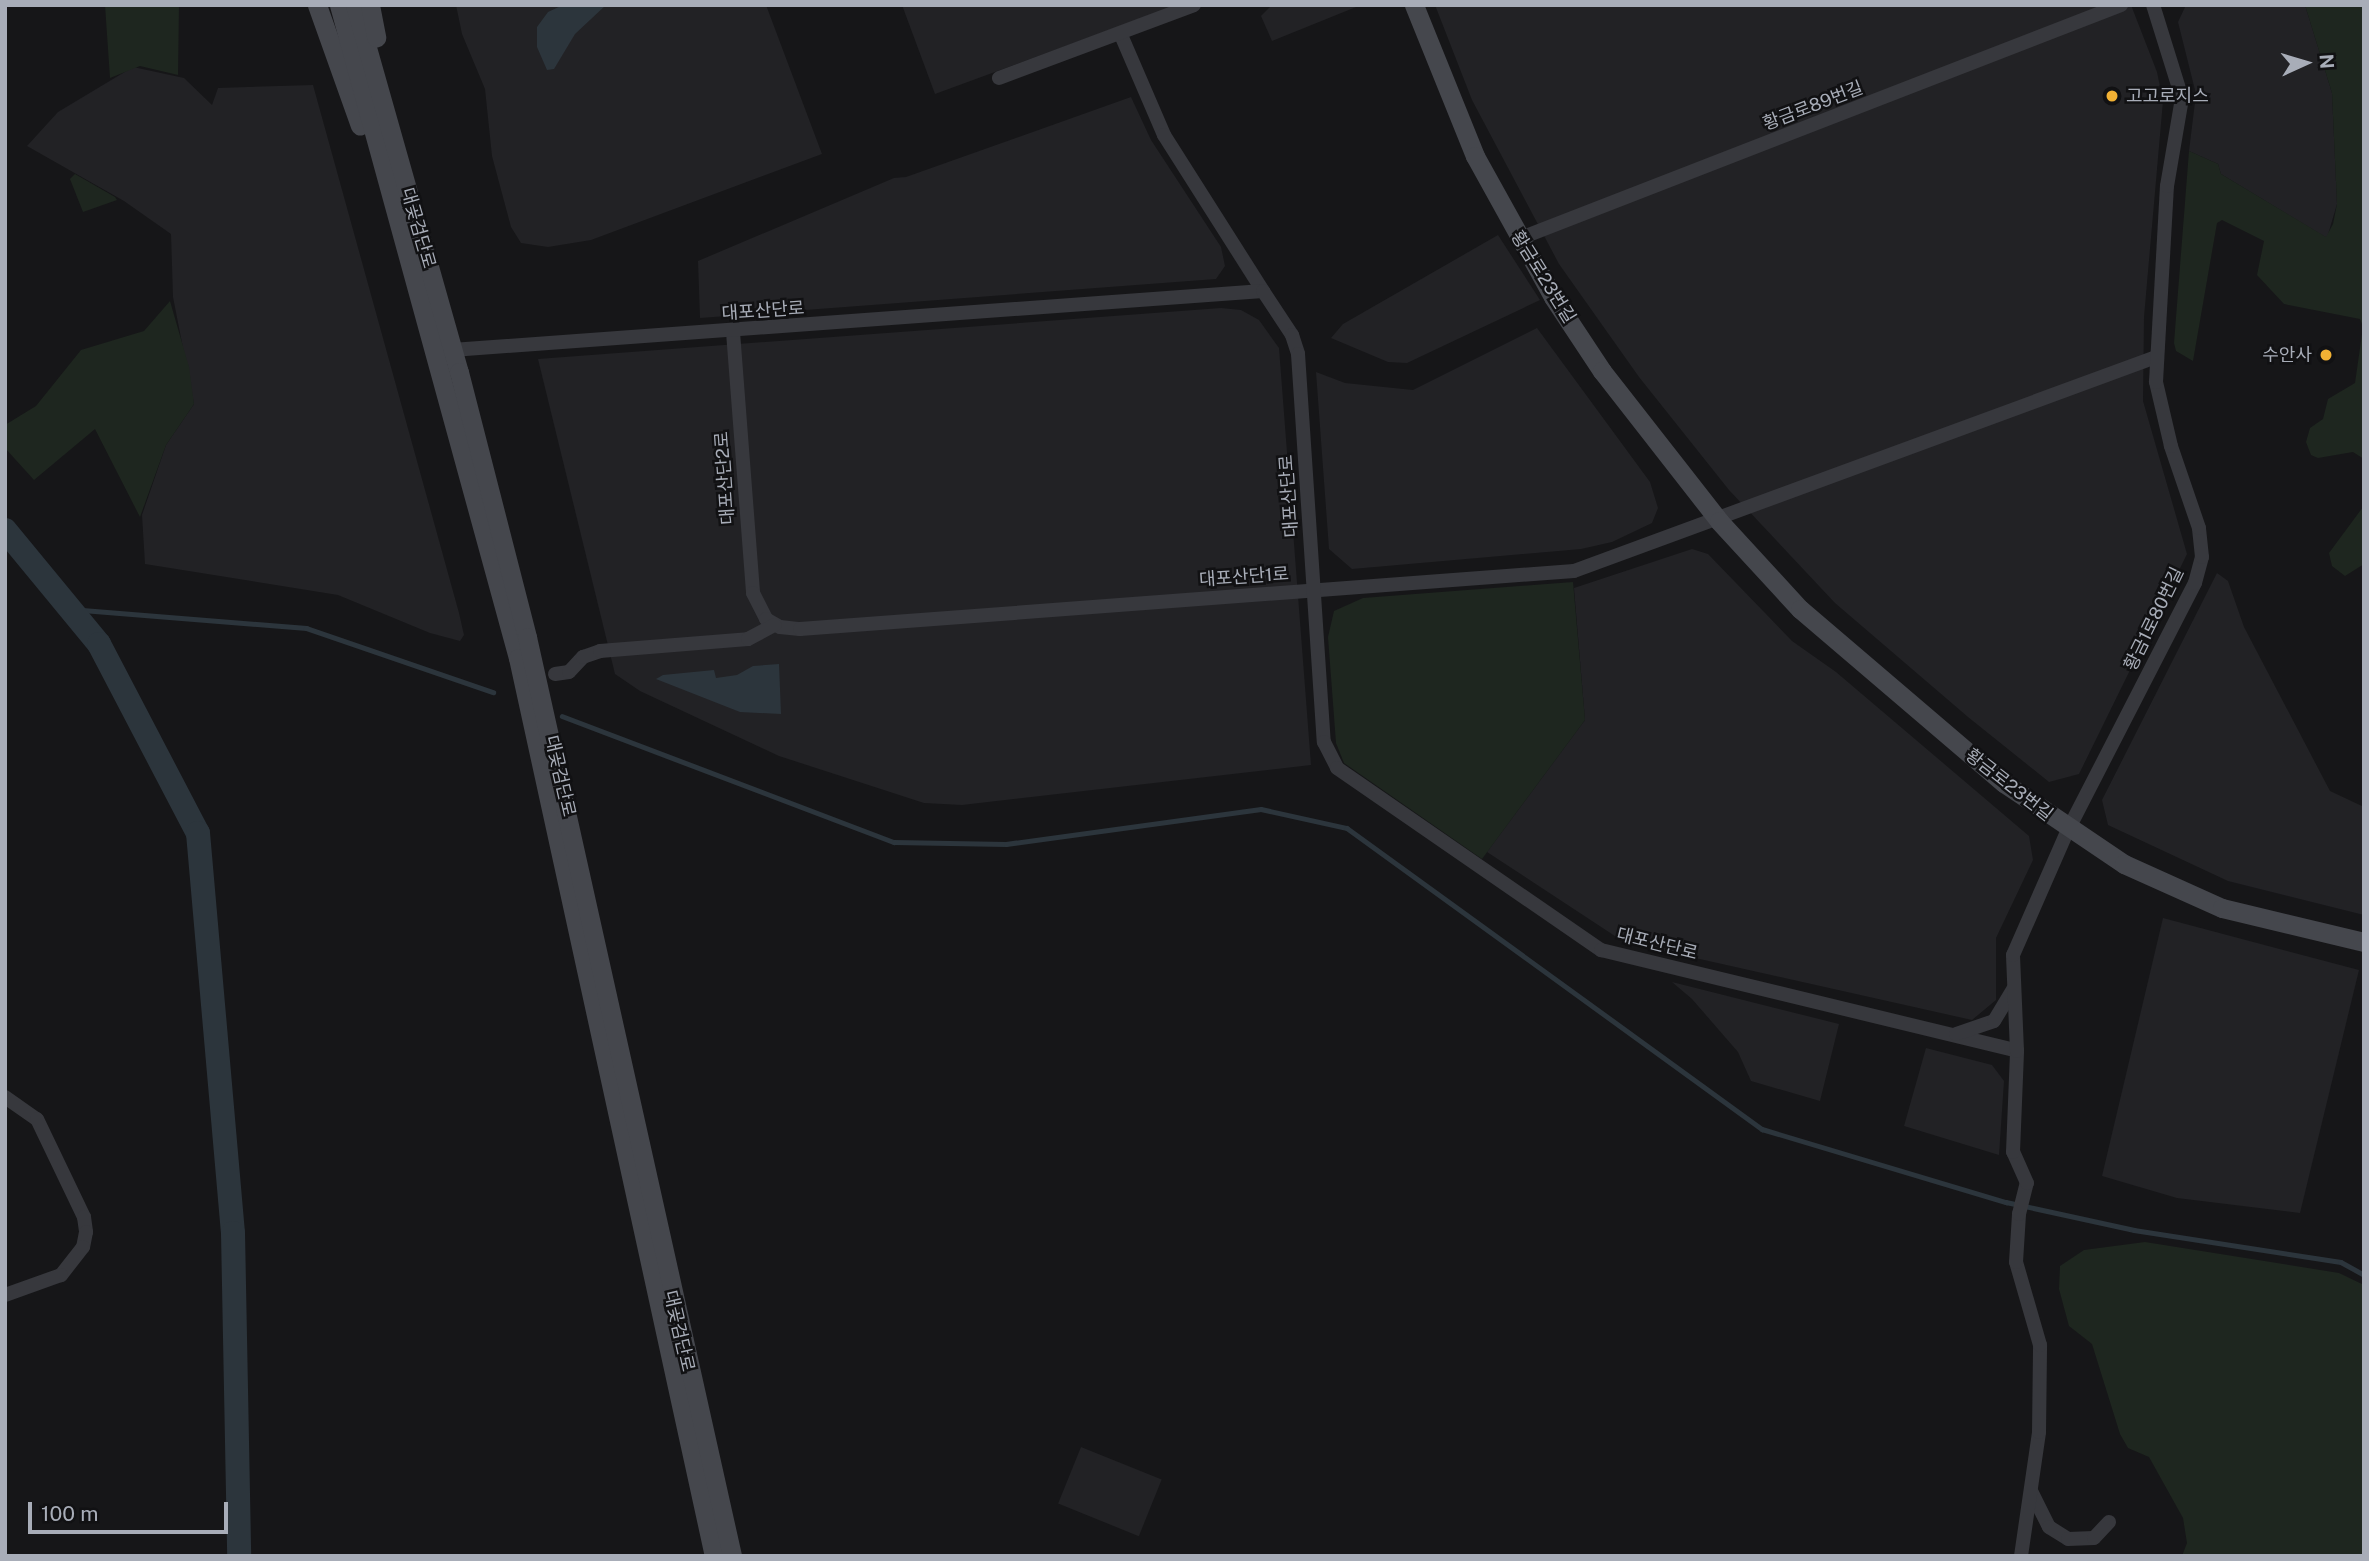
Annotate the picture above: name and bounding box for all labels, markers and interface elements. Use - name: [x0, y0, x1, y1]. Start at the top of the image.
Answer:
- north arrow: [2271, 28, 2341, 98]
- text: N: [2315, 53, 2338, 70]
- street label: 황금로89번길: [1760, 77, 1866, 135]
- place label: 고고로지스: [2126, 85, 2209, 107]
- marker: 고고로지스: [2104, 88, 2120, 104]
- street label: 대곶검단로: [396, 185, 440, 271]
- street label: 황금로23번길: [1506, 227, 1580, 327]
- street label: 대포산단로: [721, 297, 805, 325]
- place label: 수안사: [2262, 344, 2312, 366]
- marker: 수안사: [2318, 347, 2334, 363]
- street label: 대포산단2로: [711, 431, 739, 525]
- street label: 대포산단로: [1275, 454, 1303, 538]
- street label: 대포산단1로: [1198, 563, 1290, 591]
- street label: 황금1로80번길: [2120, 564, 2188, 674]
- street label: 대곶검단로: [540, 733, 580, 819]
- street label: 황금로23번길: [1961, 744, 2057, 826]
- street label: 대포산단로: [1614, 924, 1700, 964]
- street label: 대곶검단로: [659, 1288, 699, 1374]
- scale bar: [32, 1488, 231, 1532]
- text: 100 m: [41, 1501, 98, 1526]

